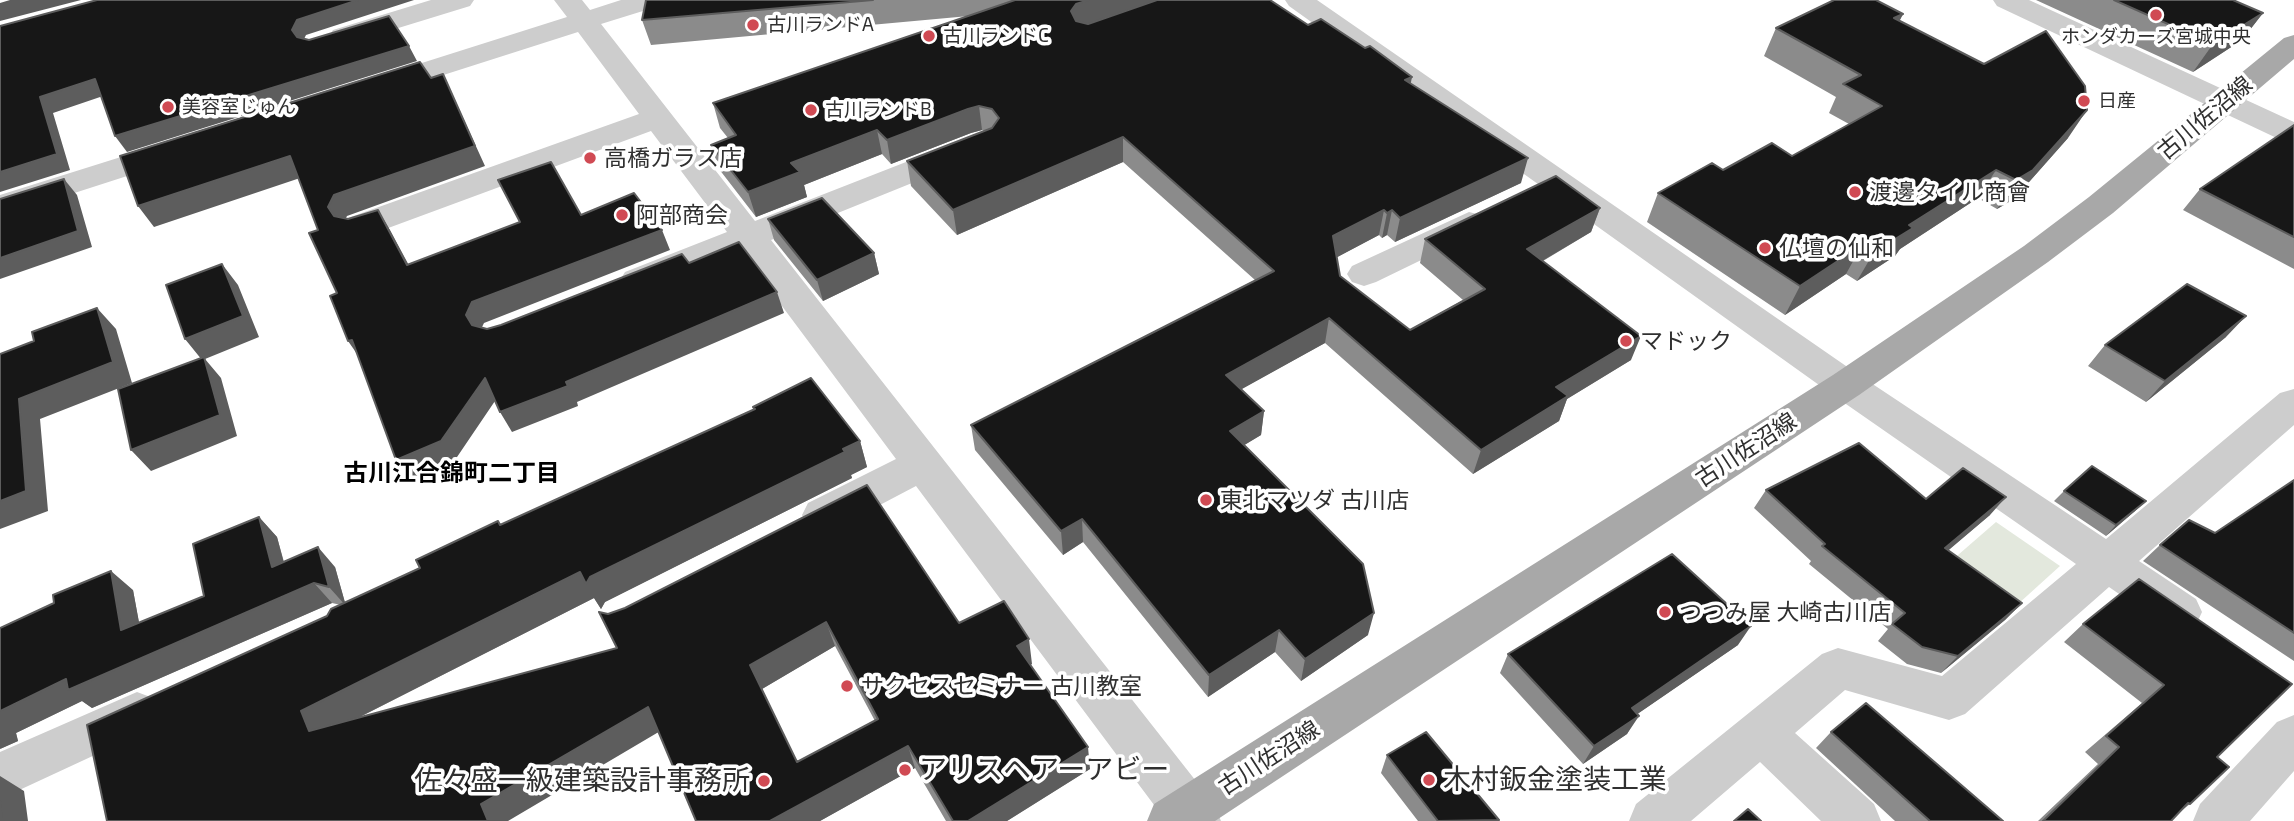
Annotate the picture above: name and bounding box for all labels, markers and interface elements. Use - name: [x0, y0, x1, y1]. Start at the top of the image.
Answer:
- marker: ホンダカーズ宮城中央: [2148, 7, 2164, 23]
- place label: 古川ランドA: [767, 14, 874, 36]
- marker: 古川ランドA: [745, 17, 761, 33]
- place label: 古川ランドC: [943, 25, 1049, 47]
- place label: ホンダカーズ宮城中央: [2061, 26, 2251, 48]
- marker: 古川ランドC: [921, 28, 937, 44]
- street label: 古川佐沼線: [2152, 70, 2258, 166]
- place label: 日産: [2098, 90, 2136, 112]
- marker: 日産: [2076, 93, 2092, 109]
- place label: 美容室じゅん: [182, 96, 296, 118]
- marker: 美容室じゅん: [160, 99, 176, 115]
- place label: 古川ランドB: [825, 99, 932, 121]
- marker: 古川ランドB: [803, 102, 819, 118]
- place label: 高橋ガラス店: [604, 144, 742, 172]
- marker: 高橋ガラス店: [582, 150, 598, 166]
- place label: 渡邊タイル商會: [1869, 178, 2030, 206]
- marker: 渡邊タイル商會: [1847, 184, 1863, 200]
- place label: 阿部商会: [636, 201, 728, 229]
- marker: 阿部商会: [614, 207, 630, 223]
- place label: 仏壇の仙和: [1779, 234, 1894, 262]
- marker: 仏壇の仙和: [1757, 240, 1773, 256]
- place label: マドック: [1640, 327, 1732, 355]
- marker: マドック: [1618, 333, 1634, 349]
- street label: 古川佐沼線: [1690, 407, 1802, 493]
- district label: 古川江合錦町二丁目: [344, 459, 560, 487]
- place label: 東北マツダ 古川店: [1220, 486, 1409, 514]
- marker: 東北マツダ 古川店: [1198, 492, 1214, 508]
- place label: つつみ屋 大崎古川店: [1679, 598, 1891, 626]
- marker: つつみ屋 大崎古川店: [1657, 604, 1673, 620]
- place label: サクセスセミナー 古川教室: [861, 672, 1142, 700]
- marker: サクセスセミナー 古川教室: [839, 678, 855, 694]
- street label: 古川佐沼線: [1213, 715, 1325, 801]
- place label: アリスヘアーアビー: [919, 753, 1169, 787]
- marker: アリスヘアーアビー: [897, 762, 913, 778]
- place label: 木村鈑金塗装工業: [1443, 763, 1667, 797]
- place label: 佐々盛一級建築設計事務所: [414, 764, 750, 798]
- marker: 木村鈑金塗装工業: [1421, 772, 1437, 788]
- marker: 佐々盛一級建築設計事務所: [756, 773, 772, 789]

